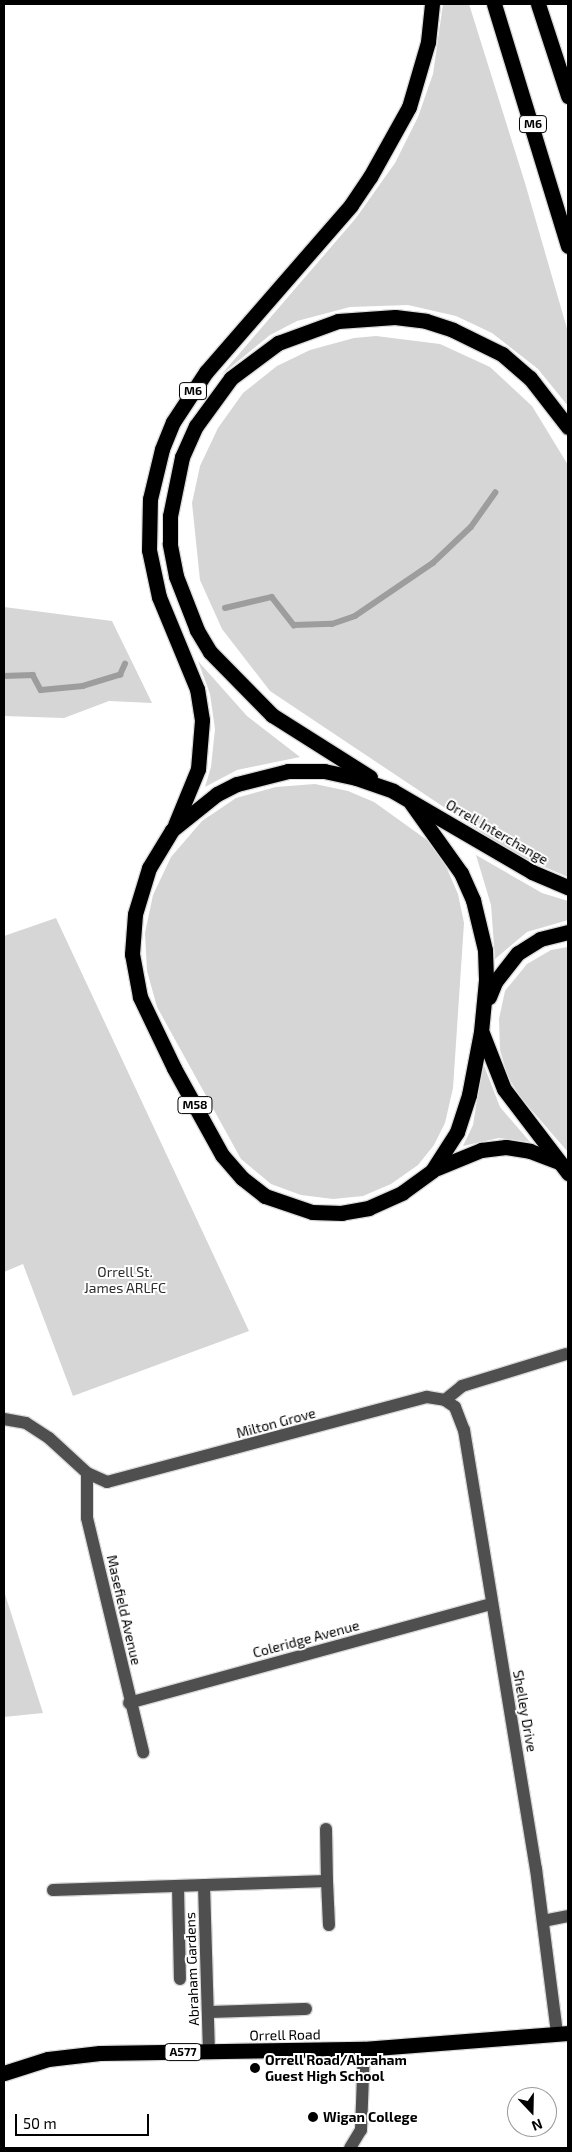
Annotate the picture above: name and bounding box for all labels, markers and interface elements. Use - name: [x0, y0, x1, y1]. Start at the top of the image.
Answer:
- road number: M6: [518, 115, 548, 134]
- road number: M6: [178, 382, 208, 401]
- street label: Orrell Interchange: [443, 796, 551, 868]
- road number: M58: [176, 1096, 214, 1114]
- park label: Orrell St. James ARLFC: [84, 1264, 166, 1296]
- street label: Milton Grove: [235, 1404, 317, 1442]
- street label: Masefield Avenue: [103, 1553, 145, 1667]
- street label: Coleridge Avenue: [251, 1617, 361, 1661]
- street label: Shelley Drive: [510, 1669, 540, 1753]
- street label: Abraham Gardens: [182, 1912, 202, 2026]
- street label: Orrell Road: [249, 2026, 321, 2044]
- road number: A577: [164, 2042, 202, 2062]
- place label: Orrell Road/Abraham Guest High School: [265, 2052, 407, 2084]
- marker: Orrell Road/Abraham Guest High School: [249, 2062, 261, 2074]
- north arrow: [507, 2087, 557, 2137]
- scale bar: [18, 2104, 151, 2136]
- place label: Wigan College: [323, 2109, 418, 2125]
- marker: Wigan College: [307, 2111, 319, 2123]
- text: 50 m: [23, 2114, 57, 2132]
- text: N: [529, 2116, 545, 2135]

